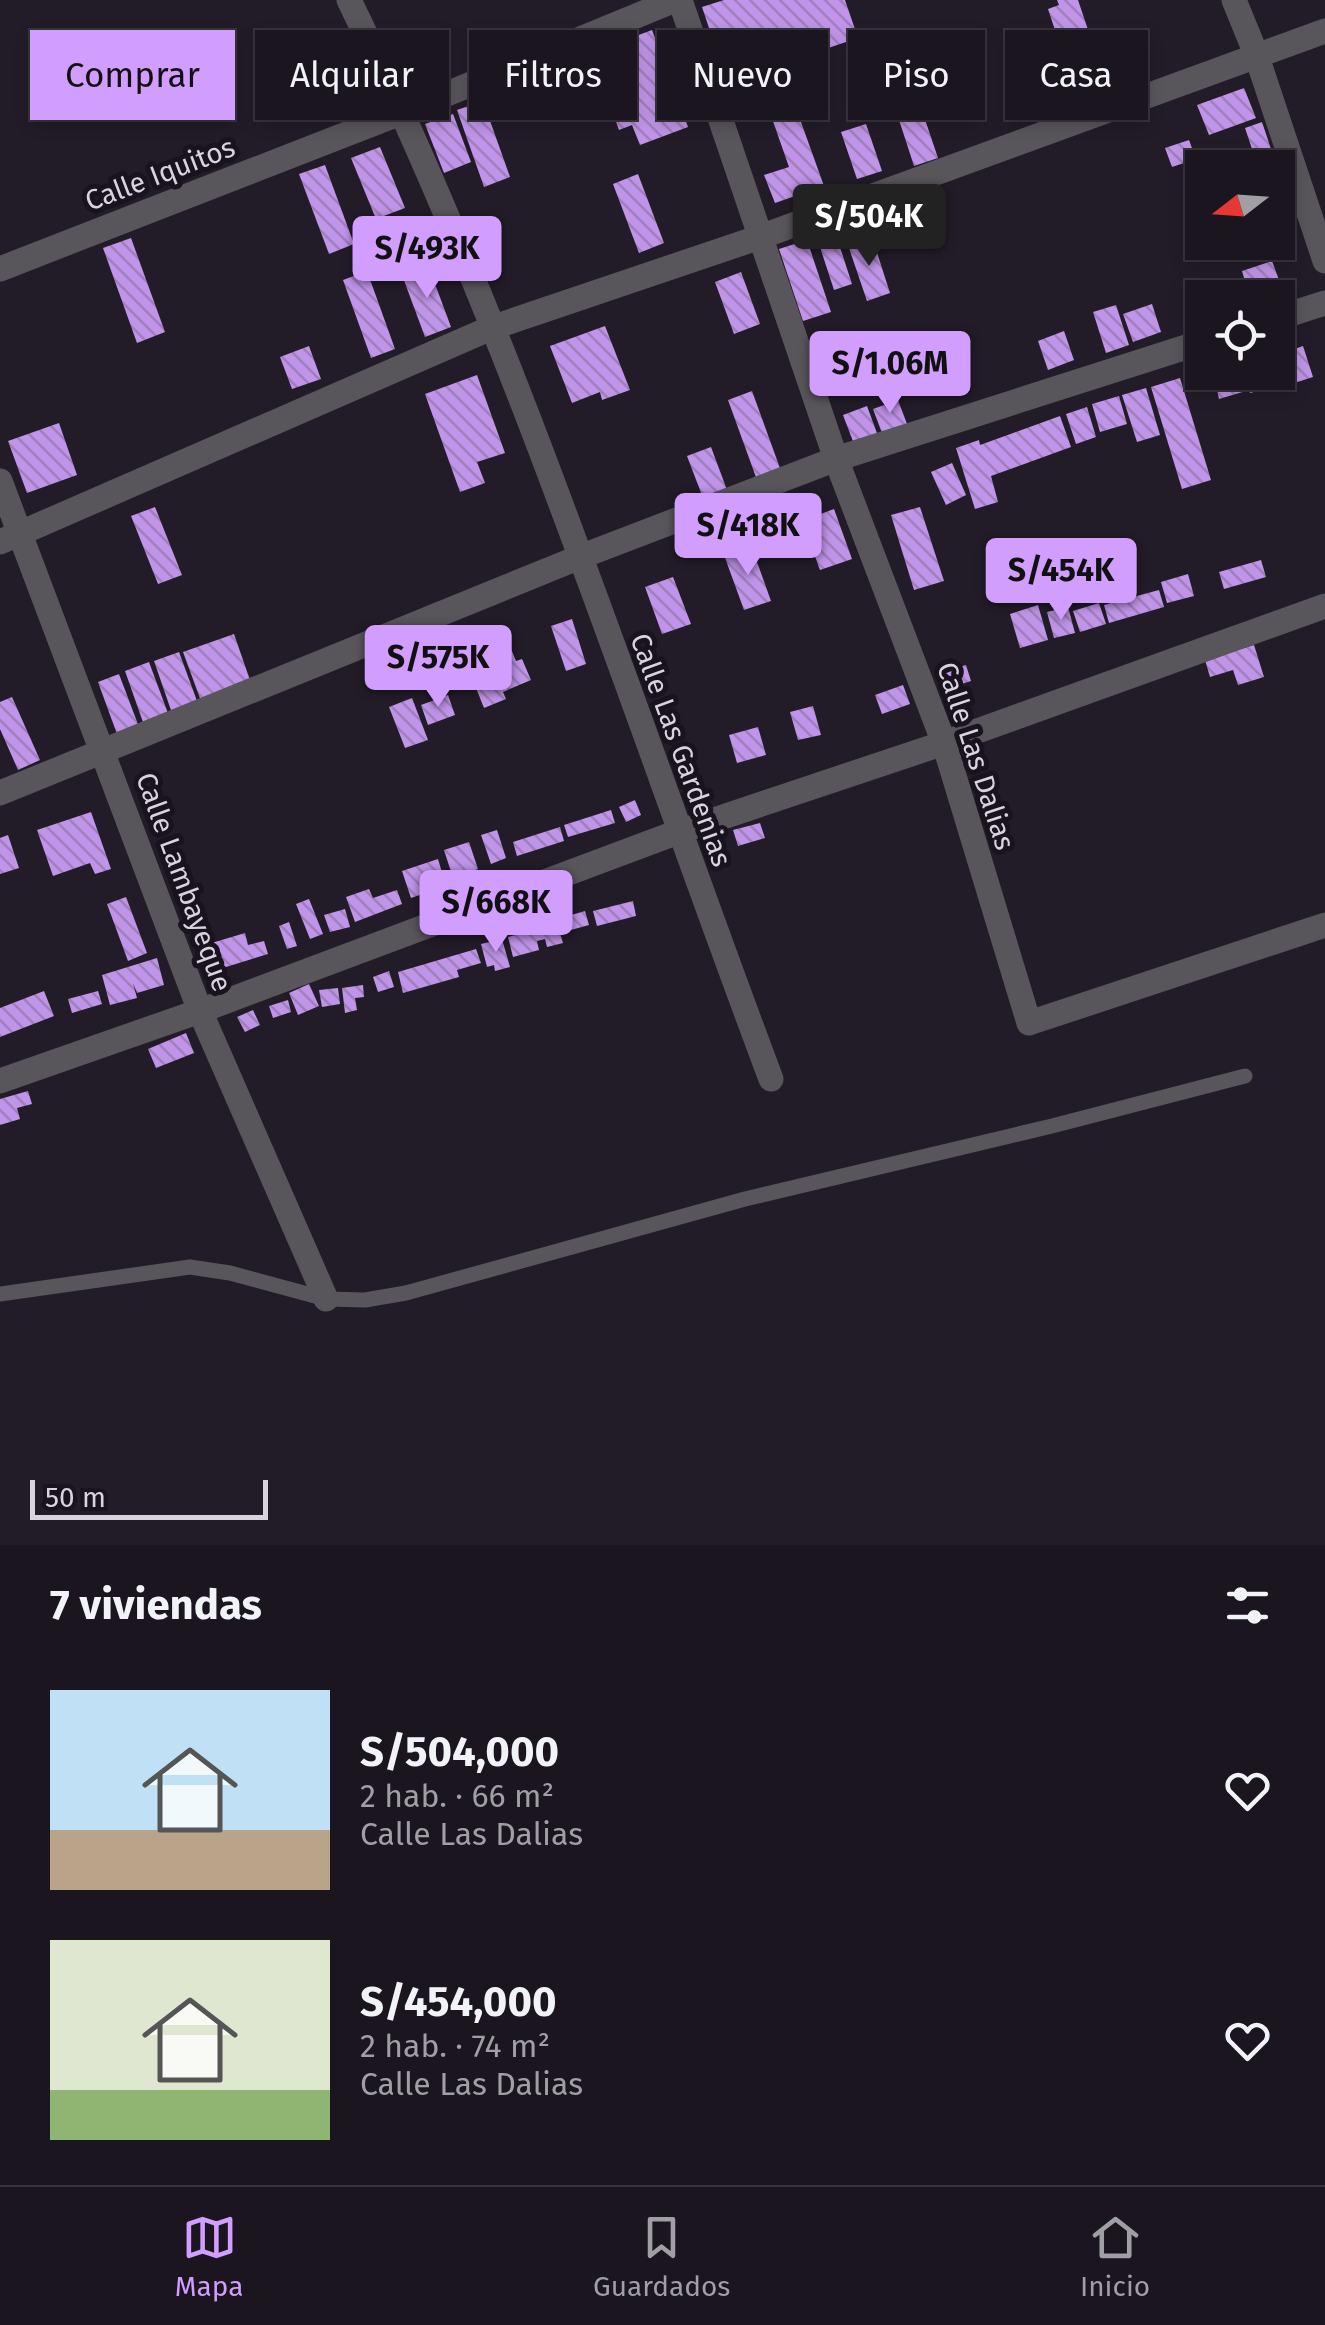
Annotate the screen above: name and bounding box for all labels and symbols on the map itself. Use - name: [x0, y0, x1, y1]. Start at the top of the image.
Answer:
- street label: Calle Iquitos: [81, 130, 239, 218]
- north arrow: [1185, 150, 1295, 260]
- pin: S/504K: [788, 184, 950, 269]
- pin: S/493K: [346, 216, 508, 301]
- pin: S/1.06M: [798, 331, 982, 416]
- pin: S/418K: [667, 493, 829, 578]
- pin: S/454K: [980, 538, 1142, 623]
- pin: S/575K: [357, 625, 519, 710]
- street label: Calle Las Gardenias: [623, 629, 739, 871]
- street label: Calle Las Dalias: [930, 658, 1022, 854]
- street label: Calle Lambayeque: [129, 768, 239, 996]
- pin: S/668K: [415, 870, 577, 955]
- scale bar: [30, 1475, 268, 1520]

